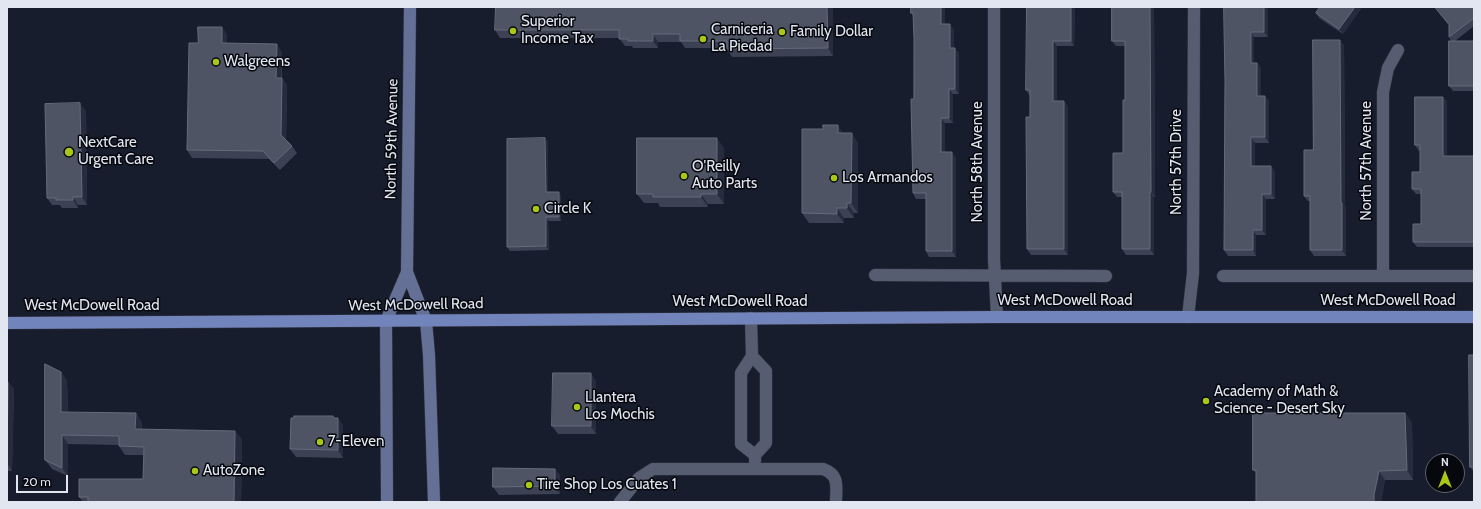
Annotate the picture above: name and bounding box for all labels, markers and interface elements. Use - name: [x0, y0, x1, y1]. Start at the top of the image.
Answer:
- place label: Superior Income Tax: [521, 13, 594, 48]
- place label: Carniceria La Piedad: [711, 21, 773, 56]
- place label: Family Dollar: [790, 23, 873, 41]
- marker: Superior Income Tax: [508, 26, 518, 36]
- marker: Family Dollar: [777, 27, 787, 37]
- marker: Carniceria La Piedad: [698, 34, 708, 44]
- place label: Walgreens: [224, 53, 290, 71]
- marker: Walgreens: [211, 57, 221, 67]
- street label: North 59th Avenue: [382, 79, 402, 199]
- street label: North 58th Avenue: [969, 101, 987, 223]
- street label: North 57th Avenue: [1358, 101, 1376, 221]
- street label: North 57th Drive: [1168, 109, 1186, 215]
- place label: NextCare Urgent Care: [78, 134, 154, 169]
- marker: NextCare Urgent Care: [63, 146, 75, 158]
- place label: O'Reilly Auto Parts: [692, 158, 757, 193]
- place label: Los Armandos: [842, 169, 933, 187]
- marker: O'Reilly Auto Parts: [679, 171, 689, 181]
- marker: Los Armandos: [829, 173, 839, 183]
- place label: Circle K: [544, 200, 591, 218]
- marker: Circle K: [531, 204, 541, 214]
- street label: West McDowell Road: [997, 292, 1133, 310]
- street label: West McDowell Road: [1320, 292, 1456, 310]
- street label: West McDowell Road: [672, 293, 808, 311]
- street label: West McDowell Road: [348, 295, 484, 315]
- street label: West McDowell Road: [24, 297, 160, 315]
- place label: Academy of Math & Science - Desert Sky: [1214, 383, 1345, 418]
- place label: Llantera Los Mochis: [585, 389, 655, 424]
- marker: Academy of Math & Science - Desert Sky: [1201, 396, 1211, 406]
- marker: Llantera Los Mochis: [572, 402, 582, 412]
- place label: 7-Eleven: [328, 433, 384, 451]
- marker: 7-Eleven: [315, 437, 325, 447]
- north arrow: [1425, 453, 1465, 493]
- text: N: [1441, 455, 1449, 469]
- place label: AutoZone: [203, 462, 265, 480]
- marker: AutoZone: [190, 466, 200, 476]
- scale bar: [18, 467, 70, 493]
- text: 20 m: [23, 474, 51, 489]
- place label: Tire Shop Los Cuates 1: [537, 476, 677, 494]
- marker: Tire Shop Los Cuates 1: [524, 480, 534, 490]

